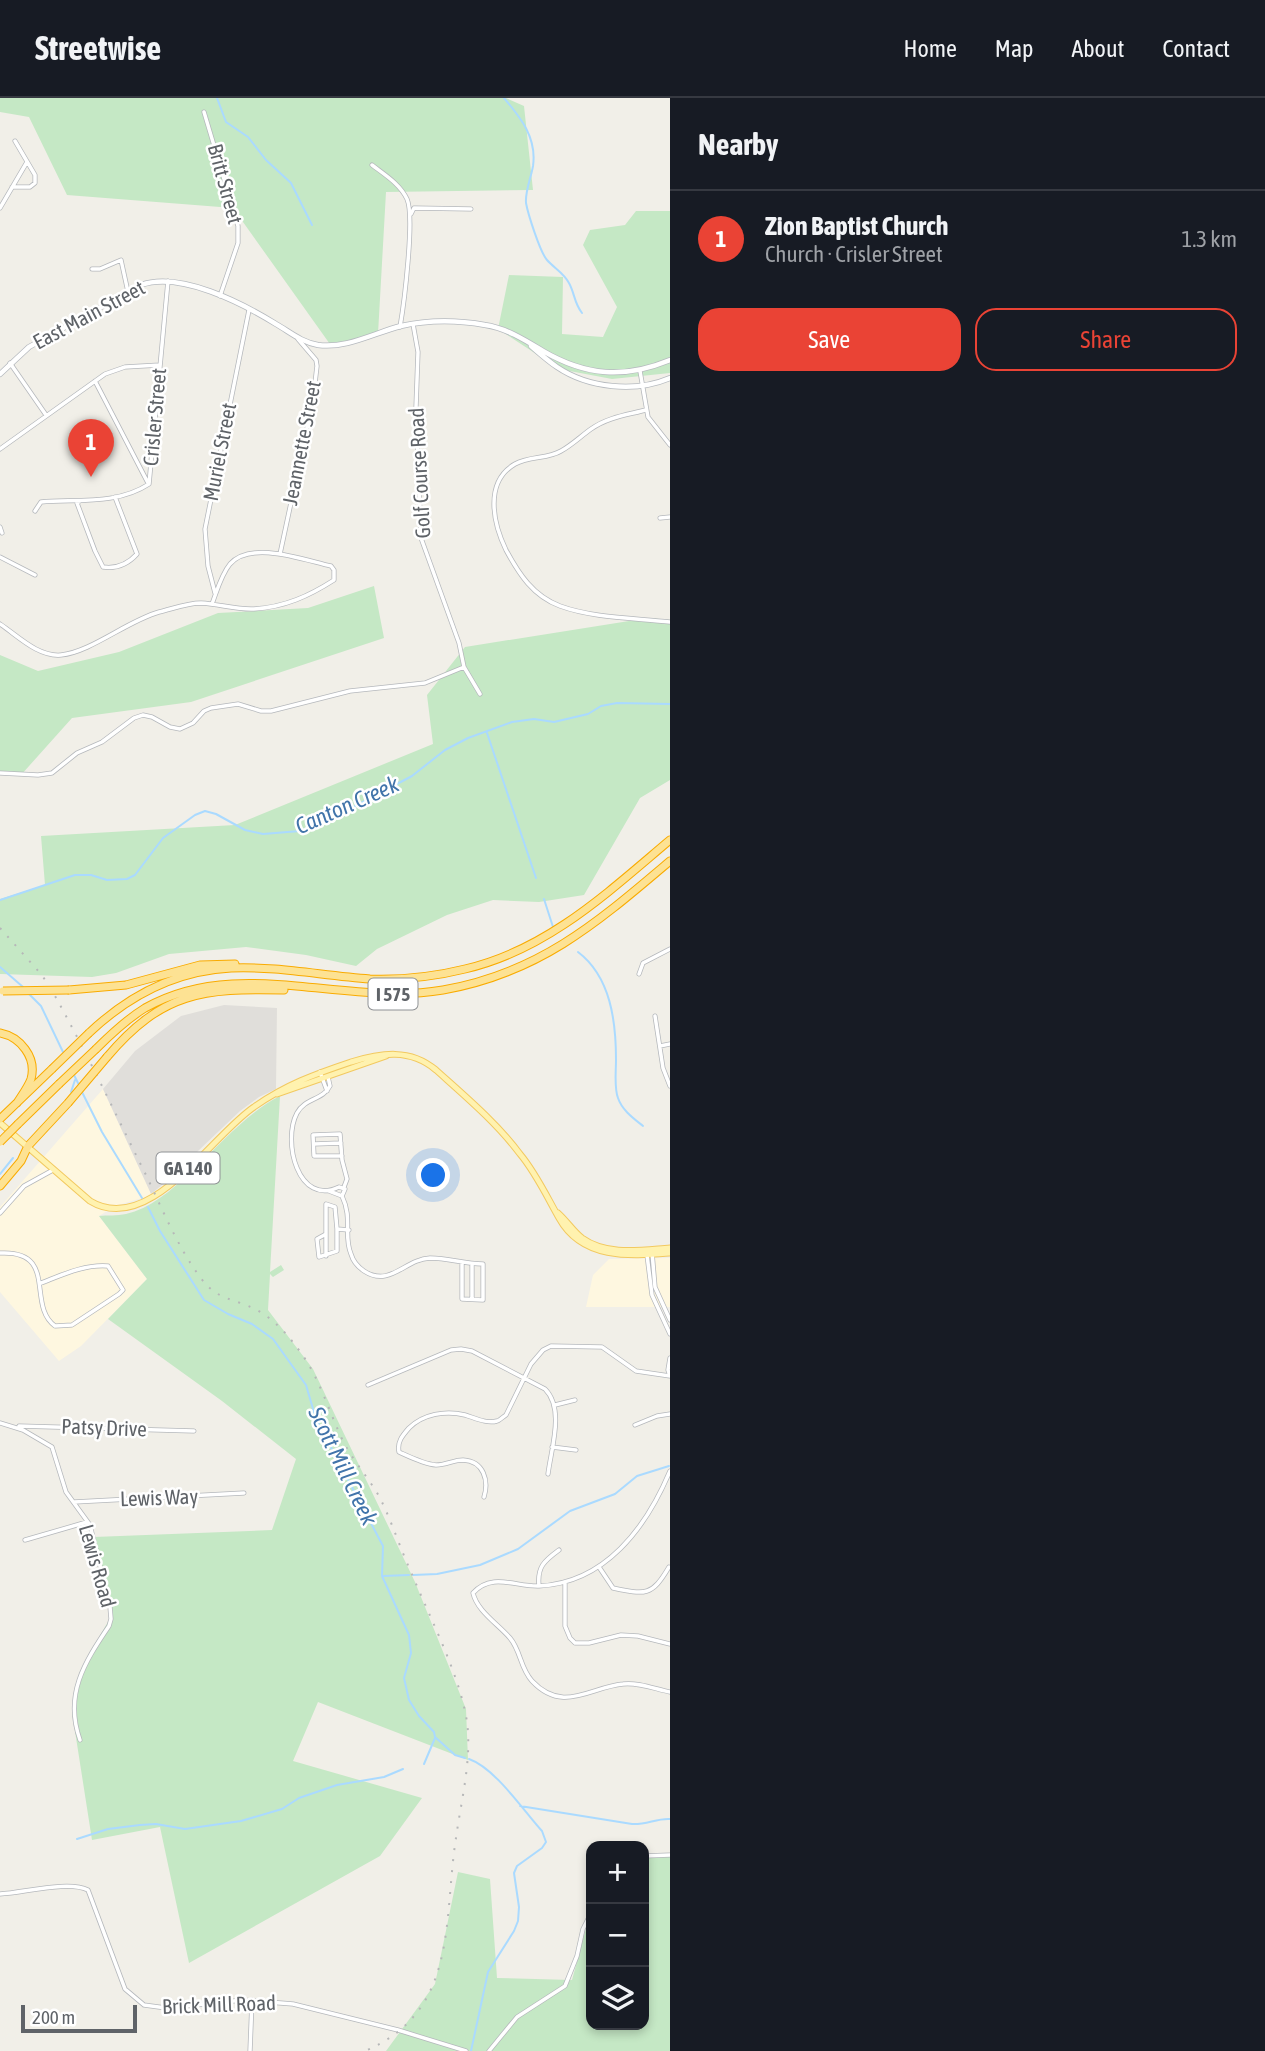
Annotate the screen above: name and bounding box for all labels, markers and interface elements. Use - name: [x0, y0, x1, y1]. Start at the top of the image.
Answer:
- text: Streetwise: [35, 29, 161, 67]
- text: Home: [903, 35, 957, 62]
- text: Map: [995, 35, 1033, 62]
- text: About: [1071, 35, 1124, 62]
- text: Contact: [1162, 35, 1230, 62]
- text: Nearby: [698, 127, 778, 161]
- street label: Britt Street: [204, 141, 248, 226]
- text: Zion Baptist Church: [765, 211, 948, 241]
- text: 1: [716, 226, 726, 252]
- text: 1.3 km: [1181, 226, 1237, 252]
- text: Church · Crisler Street: [765, 241, 943, 267]
- street label: East Main Street: [29, 275, 148, 354]
- button: Save: [698, 308, 961, 371]
- button: Share: [975, 308, 1237, 371]
- street label: Crisler Street: [138, 367, 170, 467]
- street label: Jeannette Street: [277, 379, 325, 507]
- street label: Muriel Street: [198, 401, 240, 503]
- street label: Golf Course Road: [404, 407, 434, 539]
- pin: 1: [68, 419, 114, 477]
- water label: Canton Creek: [291, 770, 404, 839]
- road number: I 575: [368, 978, 418, 1010]
- road number: GA 140: [156, 1152, 220, 1184]
- your location: [416, 1158, 450, 1192]
- water label: Scott Mill Creek: [303, 1402, 383, 1530]
- street label: Patsy Drive: [61, 1414, 147, 1440]
- street label: Lewis Way: [120, 1484, 199, 1510]
- street label: Lewis Road: [75, 1521, 121, 1610]
- map controls: [586, 1841, 649, 2030]
- button: +: [586, 1841, 649, 1904]
- button: −: [586, 1904, 649, 1967]
- button: layers: [586, 1967, 649, 2030]
- street label: Brick Mill Road: [162, 1990, 276, 2018]
- scale bar: [21, 2002, 136, 2034]
- text: 200 m: [32, 2006, 75, 2028]

